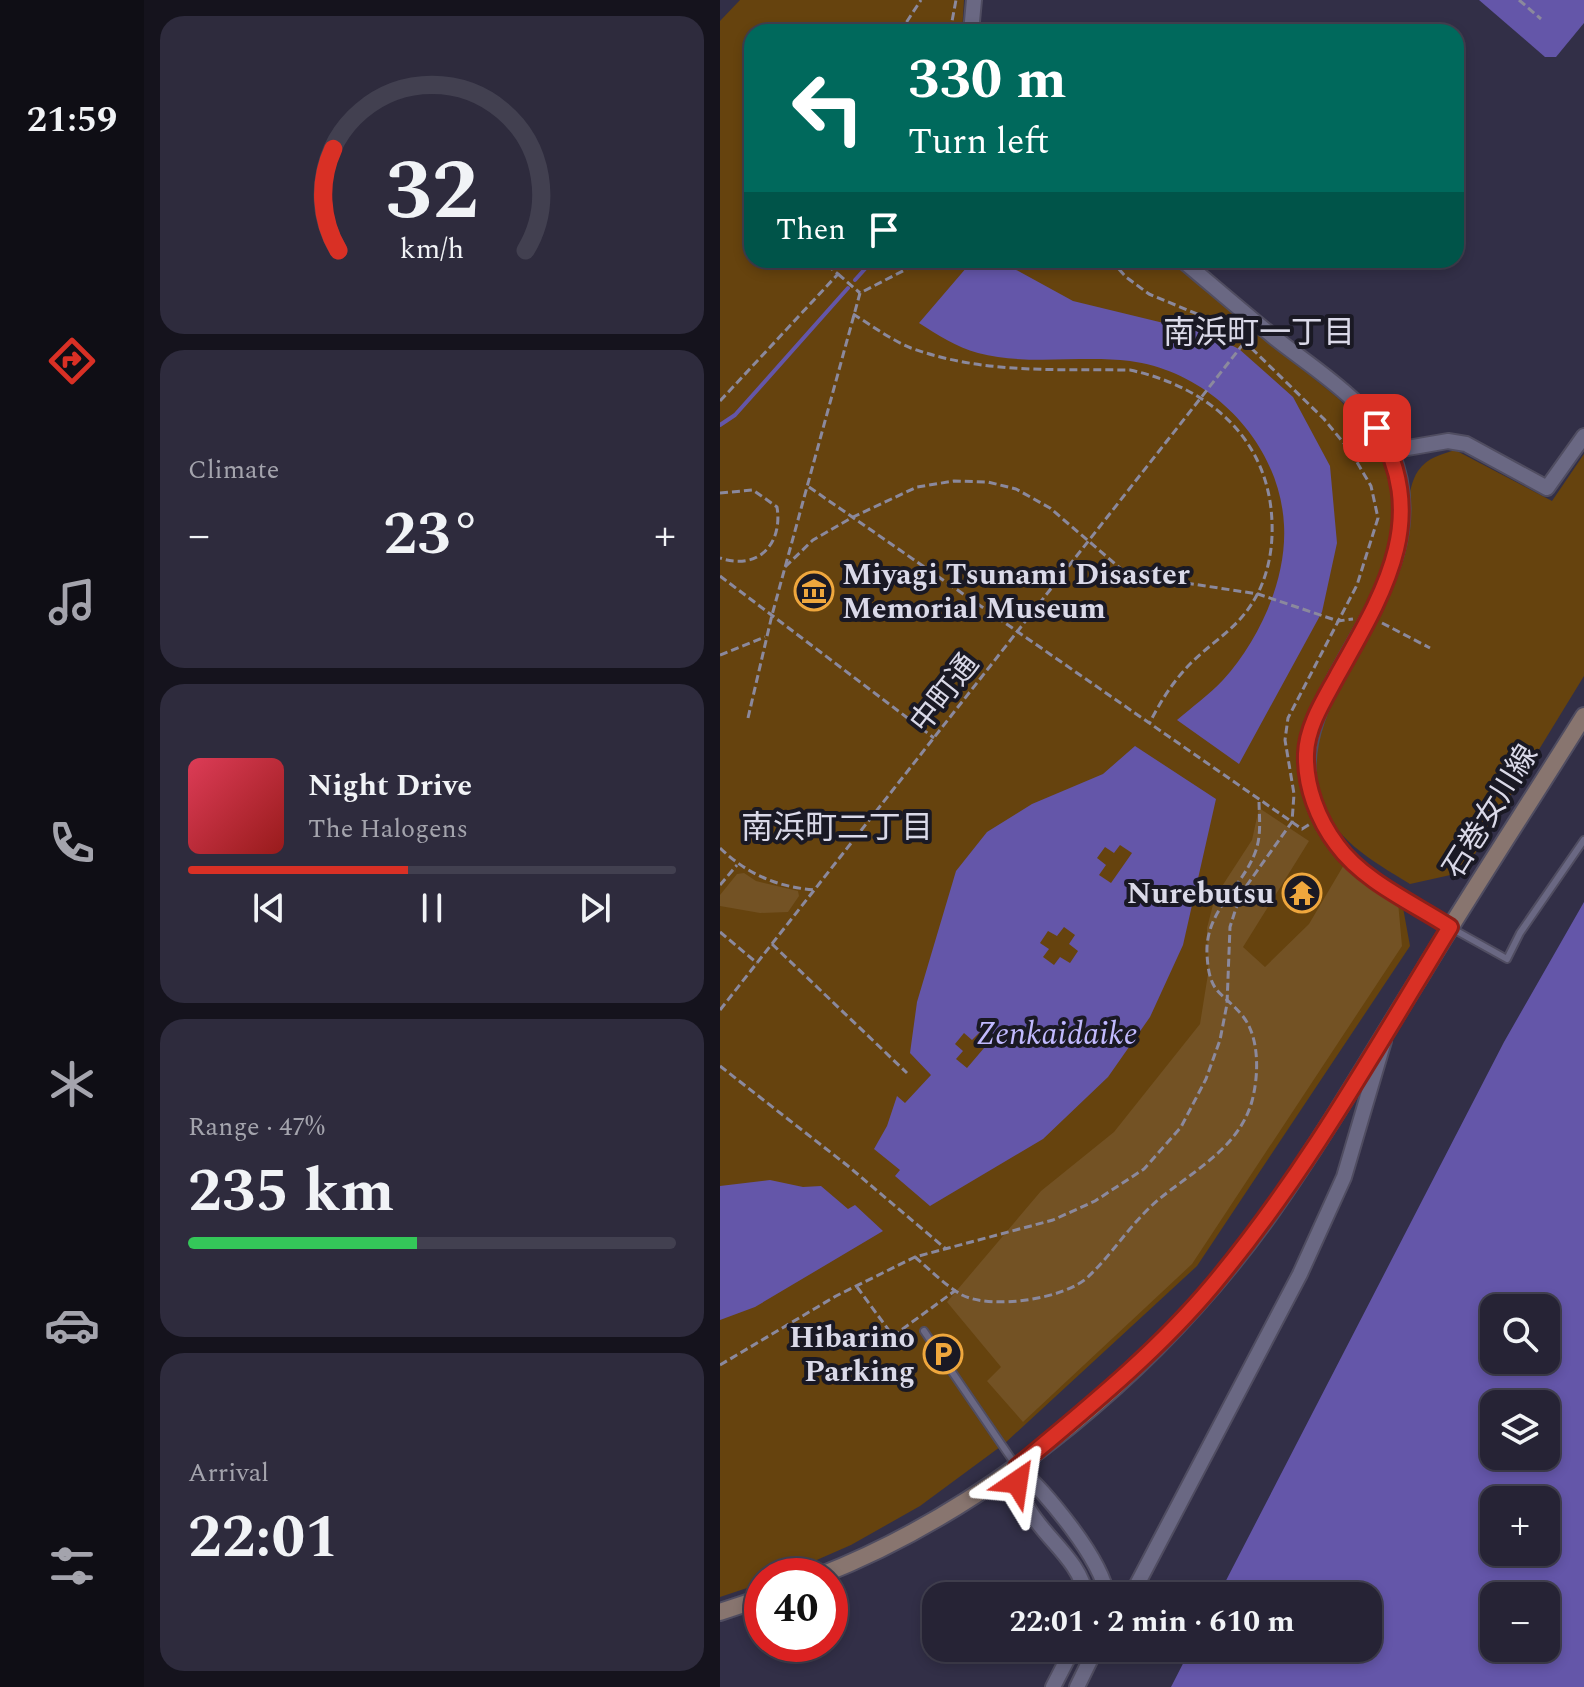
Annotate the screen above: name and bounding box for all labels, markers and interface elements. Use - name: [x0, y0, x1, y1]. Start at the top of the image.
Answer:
- text: 330 m: [908, 38, 1067, 123]
- icon: left: [776, 56, 880, 160]
- text: 21:59: [27, 93, 117, 148]
- text: Turn left: [908, 115, 1049, 170]
- text: 32: [385, 129, 479, 256]
- text: Then: [776, 207, 846, 253]
- icon: arrive: [862, 208, 906, 252]
- text: km/h: [400, 228, 464, 271]
- district label: 南浜町一丁目: [1163, 309, 1355, 358]
- icon: directions: [44, 333, 100, 389]
- pin: [1343, 394, 1411, 462]
- icon: arrive: [1355, 406, 1399, 450]
- text: Climate: [188, 450, 279, 490]
- text: 23°: [383, 489, 481, 581]
- text: −: [188, 502, 210, 569]
- text: +: [654, 502, 676, 569]
- place label: Miyagi Tsunami Disaster Memorial Museum: [842, 552, 1190, 632]
- museum icon: Miyagi Tsunami Disaster Memorial Museum: [793, 570, 835, 612]
- icon: music: [44, 574, 100, 630]
- street label: 中町通: [899, 644, 991, 743]
- street label: 石巻女川線: [1432, 736, 1550, 887]
- text: Night Drive: [308, 763, 472, 809]
- district label: 南浜町二丁目: [741, 804, 933, 853]
- text: The Halogens: [308, 809, 468, 849]
- icon: phone: [44, 815, 100, 871]
- place label: Nurebutsu: [1127, 871, 1274, 917]
- temple icon: Nurebutsu: [1281, 872, 1323, 914]
- icon: previous: [247, 886, 291, 930]
- icon: pause: [410, 886, 454, 930]
- icon: next: [573, 886, 617, 930]
- water label: Zenkaidaike: [976, 1010, 1138, 1059]
- icon: climate: [44, 1056, 100, 1112]
- text: Range · 47%: [188, 1107, 325, 1147]
- text: 235 km: [188, 1146, 394, 1238]
- map controls: [1480, 1294, 1560, 1662]
- button: search: [1480, 1294, 1560, 1374]
- icon: car: [44, 1297, 100, 1353]
- place label: Hibarino Parking: [789, 1315, 915, 1395]
- parking icon: Hibarino Parking: [922, 1333, 964, 1375]
- button: layers: [1480, 1390, 1560, 1470]
- position arrow: [975, 1440, 1059, 1524]
- text: Arrival: [188, 1453, 269, 1493]
- button: +: [1480, 1486, 1560, 1566]
- text: 22:01: [188, 1492, 339, 1584]
- icon: filters: [44, 1538, 100, 1594]
- speed limit sign: 40: [744, 1558, 848, 1662]
- button: −: [1480, 1582, 1560, 1662]
- text: 22:01 · 2 min · 610 m: [1009, 1599, 1295, 1645]

